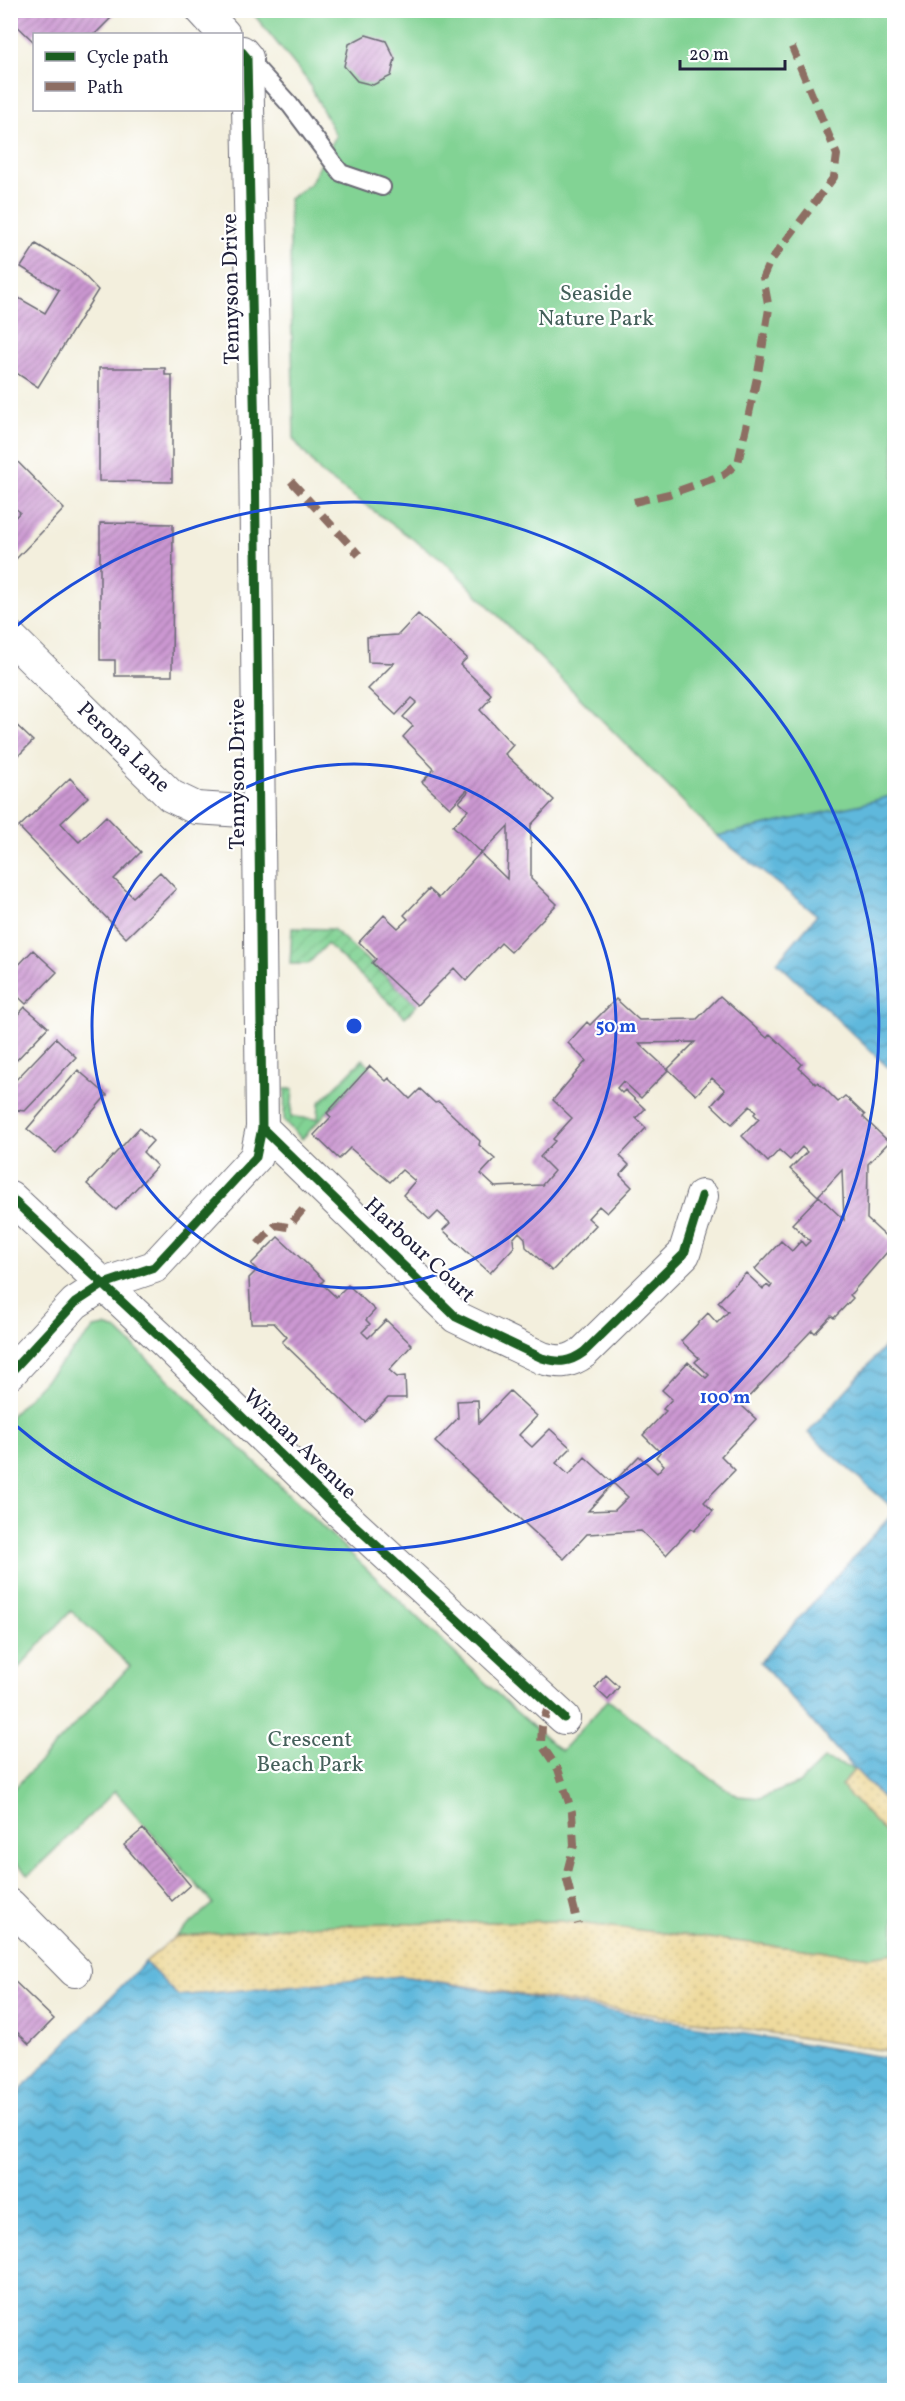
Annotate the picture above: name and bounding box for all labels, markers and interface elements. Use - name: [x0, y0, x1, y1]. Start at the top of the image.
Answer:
- legend: [33, 33, 243, 111]
- scale bar: [680, 33, 785, 71]
- text: 20 m: [689, 43, 729, 68]
- text: Cycle path: [87, 46, 169, 71]
- text: Path: [87, 76, 123, 101]
- street label: Tennyson Drive: [215, 213, 249, 365]
- park label: Seaside Nature Park: [538, 279, 654, 335]
- street label: Perona Lane: [69, 696, 177, 800]
- street label: Tennyson Drive: [223, 698, 254, 850]
- text: 50 m: [596, 1015, 636, 1040]
- centre of rings: [344, 1016, 364, 1036]
- street label: Harbour Court: [357, 1191, 482, 1311]
- street label: Wiman Avenue: [235, 1382, 363, 1508]
- text: 100 m: [700, 1386, 750, 1411]
- park label: Crescent Beach Park: [257, 1725, 363, 1781]

